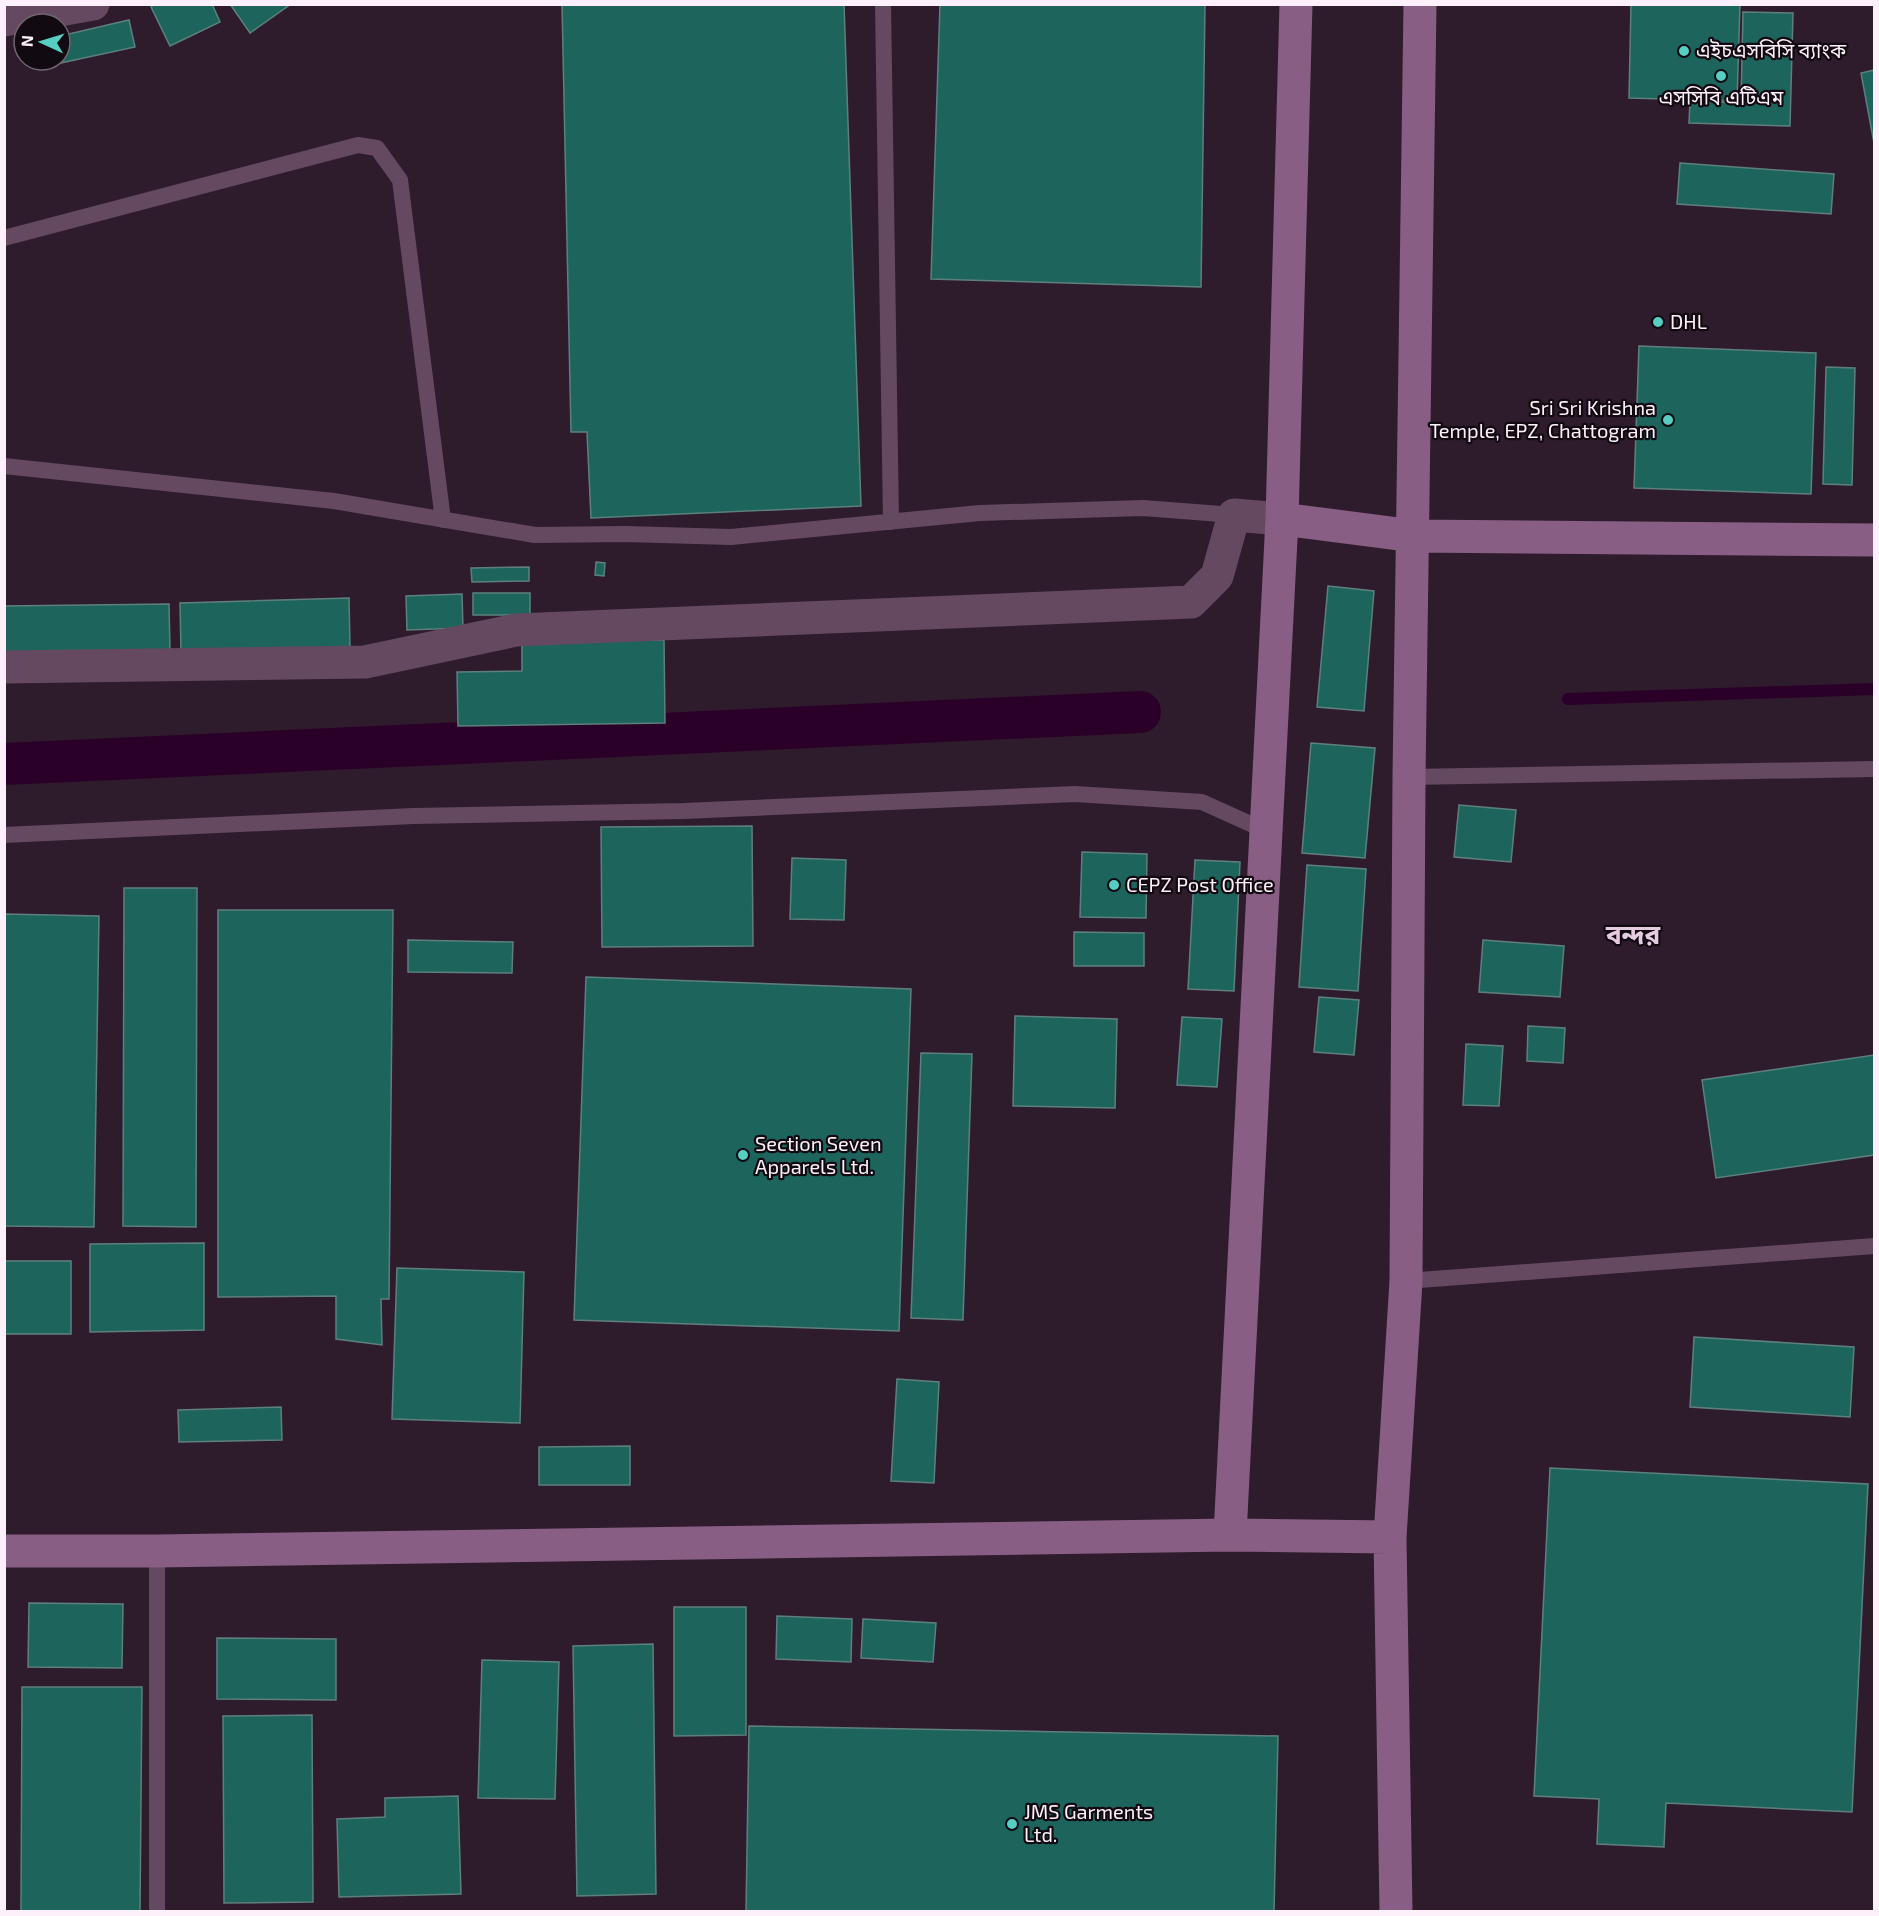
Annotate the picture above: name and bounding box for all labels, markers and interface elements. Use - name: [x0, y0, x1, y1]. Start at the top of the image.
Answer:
- north arrow: [12, 12, 72, 72]
- text: N: [17, 34, 36, 47]
- place label: এইচএসবিসি ব্যাংক: [1696, 38, 1847, 62]
- marker: এইচএসবিসি ব্যাংক: [1677, 44, 1691, 58]
- marker: এসসিবি এটিএম: [1714, 69, 1728, 83]
- place label: এসসিবি এটিএম: [1659, 85, 1784, 109]
- place label: DHL: [1670, 309, 1707, 333]
- marker: DHL: [1651, 315, 1665, 329]
- place label: Sri Sri Krishna Temple, EPZ, Chattogram: [1429, 395, 1656, 442]
- marker: Sri Sri Krishna Temple, EPZ, Chattogram: [1661, 413, 1675, 427]
- place label: CEPZ Post Office: [1126, 872, 1274, 896]
- marker: CEPZ Post Office: [1107, 878, 1121, 892]
- district label: বন্দর: [1605, 918, 1660, 949]
- place label: Section Seven Apparels Ltd.: [755, 1131, 882, 1178]
- marker: Section Seven Apparels Ltd.: [736, 1148, 750, 1162]
- place label: JMS Garments Ltd.: [1024, 1799, 1153, 1846]
- marker: JMS Garments Ltd.: [1005, 1817, 1019, 1831]

